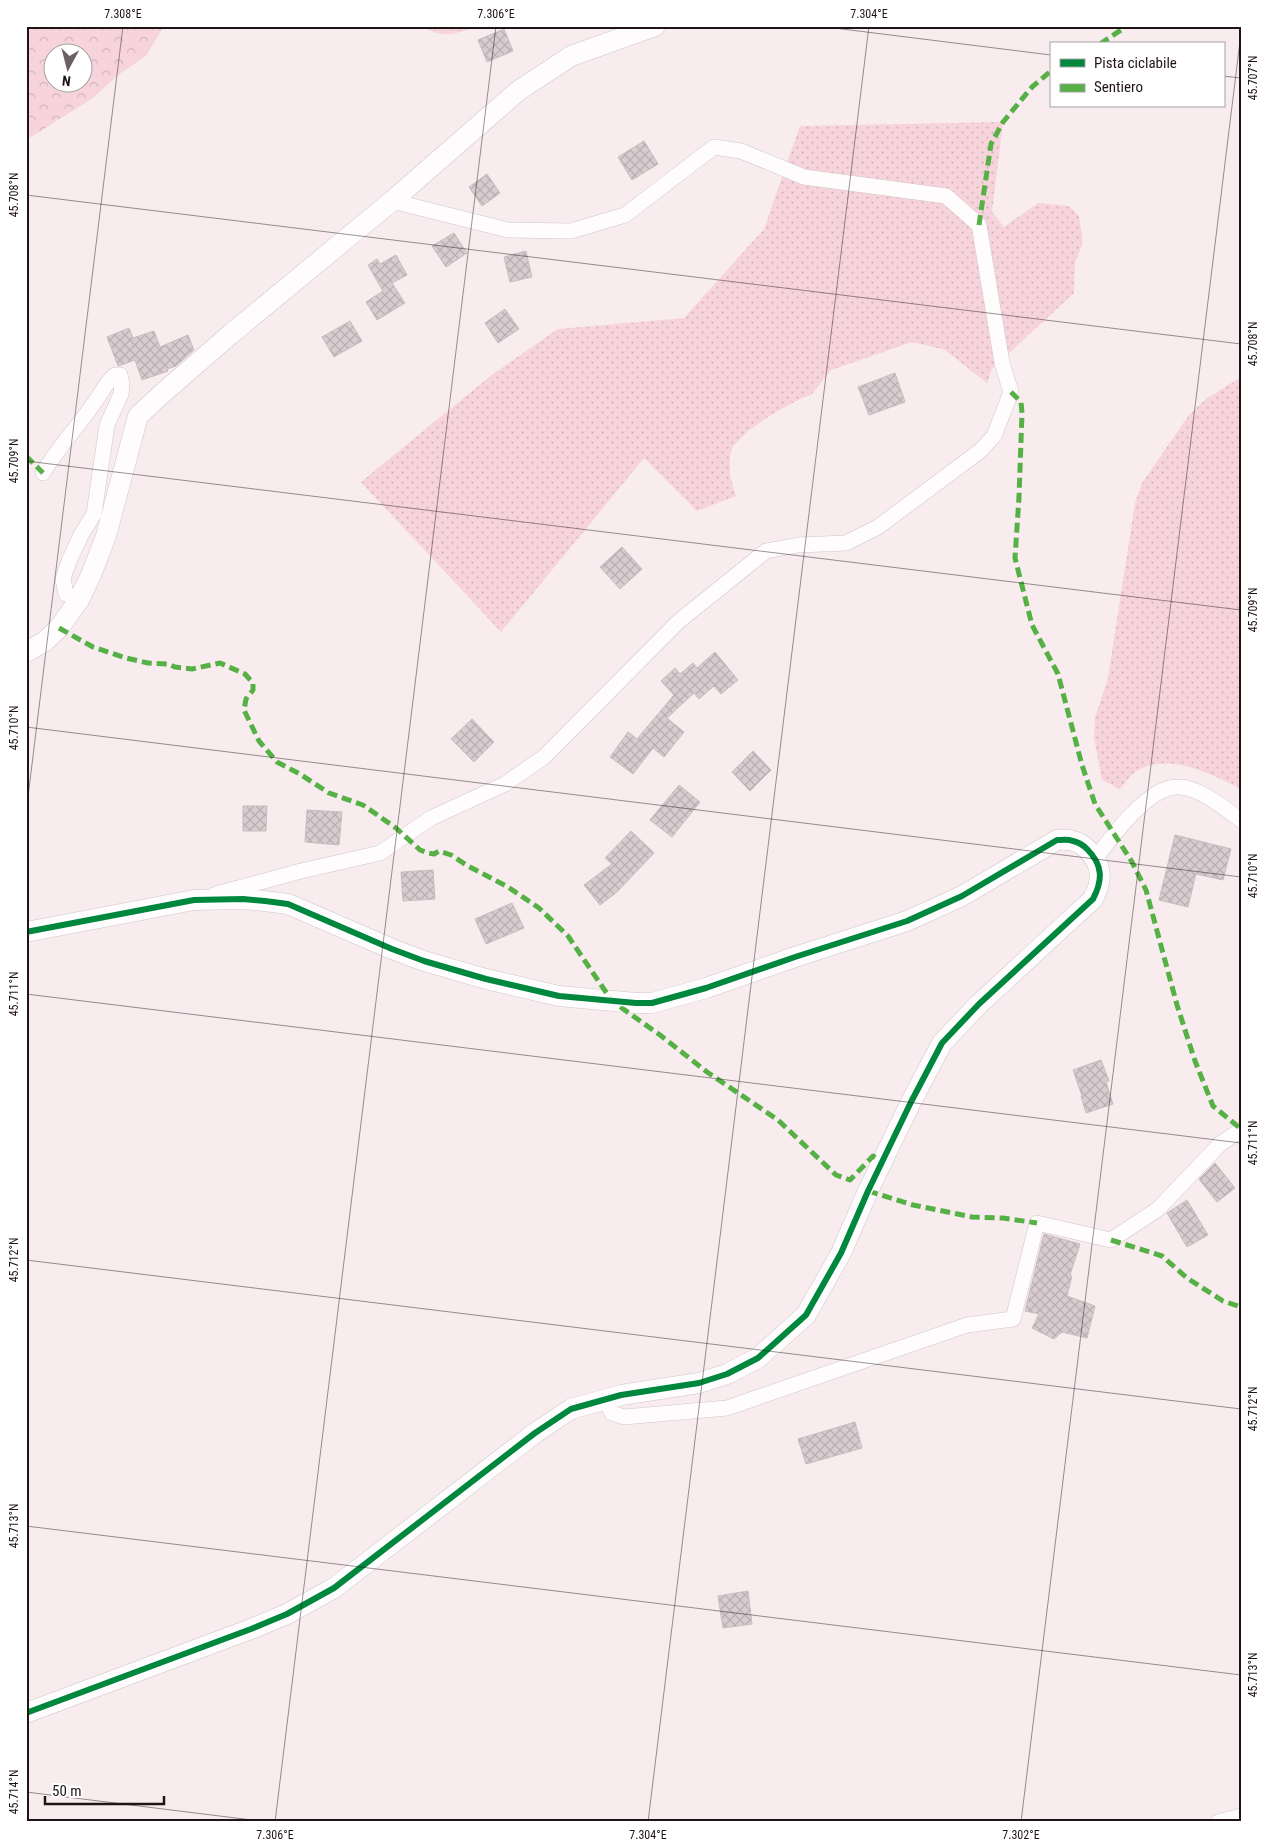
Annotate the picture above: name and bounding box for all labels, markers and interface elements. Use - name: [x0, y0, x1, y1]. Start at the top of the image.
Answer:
- text: 7.308°E: [104, 7, 142, 21]
- text: 7.306°E: [477, 7, 515, 21]
- text: 7.304°E: [850, 7, 888, 21]
- north arrow: [42, 42, 92, 92]
- legend: [1050, 42, 1224, 108]
- text: Pista ciclabile: [1094, 54, 1177, 72]
- text: 45.707°N: [1246, 56, 1260, 100]
- text: N: [61, 72, 72, 89]
- text: Sentiero: [1094, 78, 1143, 96]
- text: 45.708°N: [7, 173, 21, 217]
- text: 45.708°N: [1246, 322, 1260, 366]
- text: 45.709°N: [7, 439, 21, 483]
- text: 45.709°N: [1246, 588, 1260, 632]
- text: 45.710°N: [7, 706, 21, 750]
- text: 45.710°N: [1246, 854, 1260, 898]
- text: 45.711°N: [7, 972, 21, 1016]
- text: 45.711°N: [1246, 1121, 1260, 1165]
- text: 45.712°N: [7, 1238, 21, 1282]
- text: 45.712°N: [1246, 1387, 1260, 1431]
- text: 45.713°N: [7, 1504, 21, 1548]
- text: 45.713°N: [1246, 1653, 1260, 1697]
- text: 45.714°N: [7, 1770, 21, 1814]
- scale bar: [45, 1773, 164, 1805]
- text: 50 m: [52, 1782, 82, 1800]
- text: 7.306°E: [256, 1828, 294, 1842]
- text: 7.304°E: [629, 1828, 667, 1842]
- text: 7.302°E: [1002, 1828, 1040, 1842]

